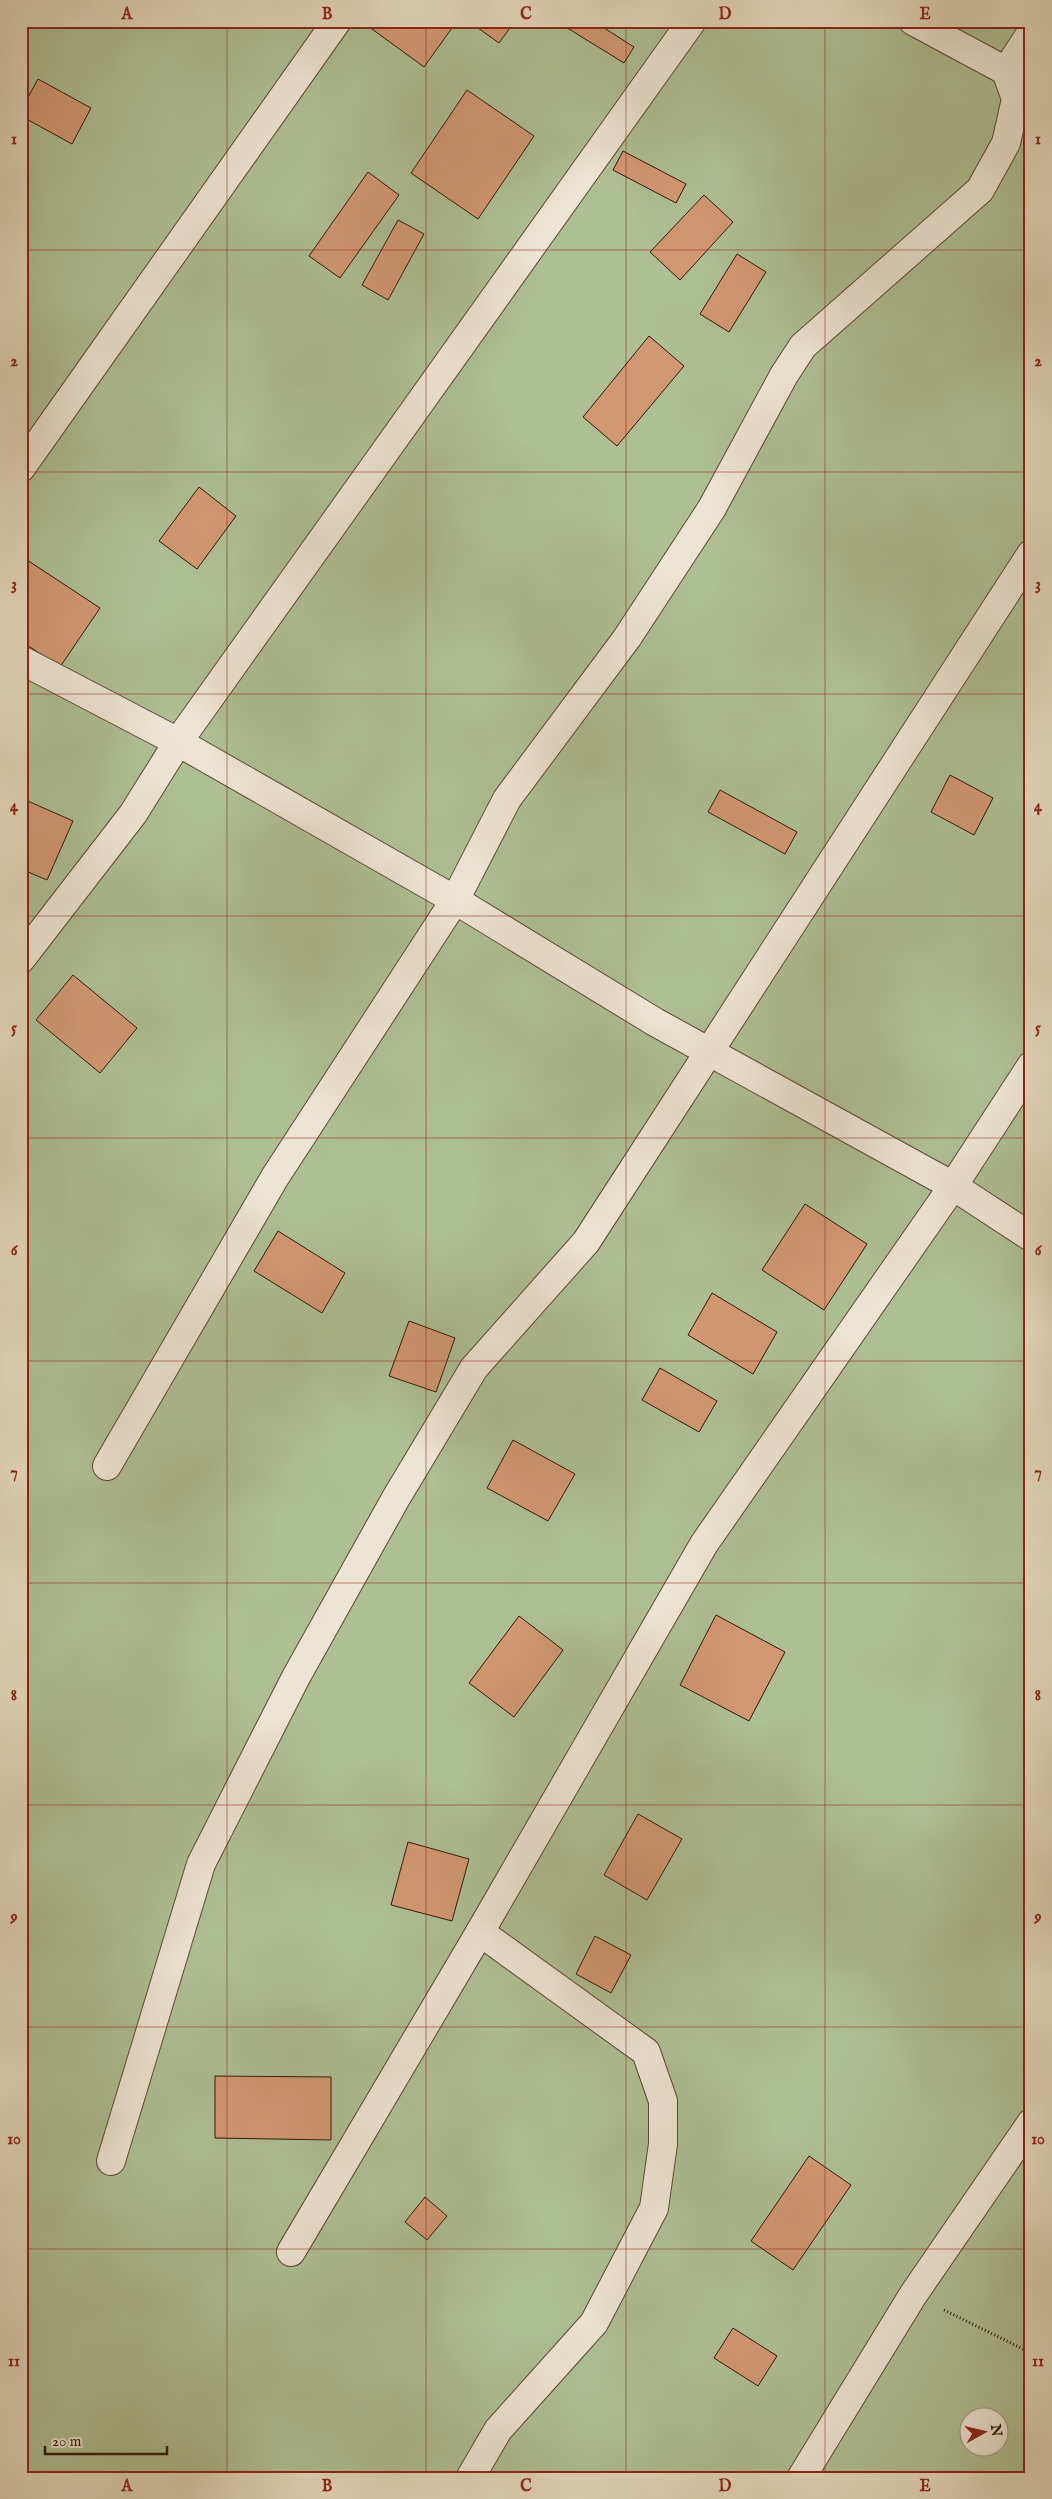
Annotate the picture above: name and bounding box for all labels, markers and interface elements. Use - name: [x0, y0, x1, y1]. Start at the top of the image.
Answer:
- text: A: [121, 5, 134, 25]
- text: B: [322, 5, 333, 25]
- text: C: [520, 5, 532, 25]
- text: D: [719, 5, 732, 25]
- text: E: [919, 5, 931, 25]
- text: 1: [11, 130, 17, 150]
- text: 1: [1035, 130, 1041, 150]
- text: 2: [10, 352, 18, 372]
- text: 2: [1034, 352, 1042, 372]
- text: 3: [11, 575, 17, 595]
- text: 3: [1035, 575, 1041, 595]
- text: 4: [10, 797, 19, 817]
- text: 4: [1034, 797, 1043, 817]
- text: 5: [11, 1019, 17, 1039]
- text: 5: [1035, 1019, 1041, 1039]
- text: 6: [11, 1241, 19, 1261]
- text: 6: [1035, 1241, 1043, 1261]
- text: 7: [10, 1463, 18, 1483]
- text: 7: [1034, 1463, 1042, 1483]
- text: 8: [11, 1686, 17, 1706]
- text: 8: [1035, 1686, 1041, 1706]
- text: 9: [10, 1908, 18, 1928]
- text: 9: [1034, 1908, 1042, 1928]
- text: 10: [7, 2130, 21, 2150]
- text: 10: [1031, 2130, 1045, 2150]
- text: 11: [8, 2352, 20, 2372]
- text: 11: [1032, 2352, 1044, 2372]
- north arrow: [960, 2406, 1010, 2456]
- text: N: [986, 2422, 1006, 2438]
- scale bar: [45, 2424, 168, 2456]
- text: 20 m: [52, 2432, 82, 2451]
- text: A: [121, 2477, 134, 2497]
- text: B: [322, 2477, 333, 2497]
- text: C: [520, 2477, 532, 2497]
- text: D: [719, 2477, 732, 2497]
- text: E: [919, 2477, 931, 2497]

